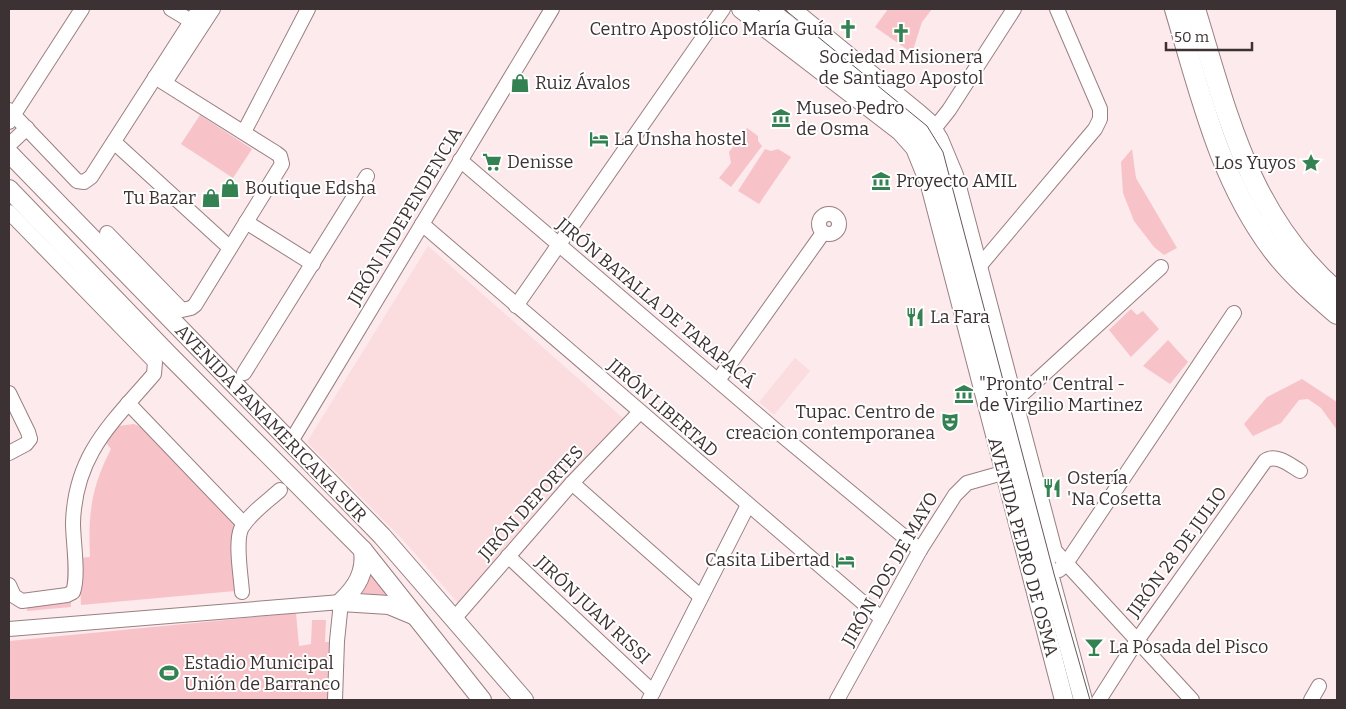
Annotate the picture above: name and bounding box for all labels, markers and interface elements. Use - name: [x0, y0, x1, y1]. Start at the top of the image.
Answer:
- place label: Centro Apostólico María Guía: [589, 18, 833, 40]
- church icon: Centro Apostólico María Guía: [837, 18, 859, 40]
- scale bar: [1166, 20, 1252, 52]
- church icon: Sociedad Misionera de Santiago Apostol: [890, 22, 912, 44]
- text: 50 m: [1174, 28, 1210, 46]
- place label: Sociedad Misionera de Santiago Apostol: [819, 46, 983, 89]
- shop icon: Ruiz Ávalos: [509, 72, 531, 94]
- place label: Ruiz Ávalos: [535, 72, 630, 94]
- place label: Museo Pedro de Osma: [796, 97, 904, 140]
- museum icon: Museo Pedro de Osma: [770, 107, 792, 129]
- street label: JIRÓN INDEPENDENCIA: [343, 123, 467, 310]
- hotel icon: La Unsha hostel: [588, 128, 610, 150]
- place label: La Unsha hostel: [614, 128, 747, 150]
- supermarket icon: Denisse: [481, 151, 503, 173]
- place label: Denisse: [507, 151, 573, 173]
- place label: Los Yuyos: [1214, 152, 1296, 174]
- place icon: Los Yuyos: [1300, 152, 1322, 174]
- museum icon: Proyecto AMIL: [870, 170, 892, 192]
- place label: Proyecto AMIL: [896, 170, 1017, 192]
- shop icon: Boutique Edsha: [219, 177, 241, 199]
- place label: Boutique Edsha: [245, 177, 376, 199]
- place label: Tu Bazar: [124, 187, 196, 209]
- shop icon: Tu Bazar: [200, 187, 222, 209]
- street label: JIRÓN BATALLA DE TARAPACÁ: [551, 213, 760, 393]
- restaurant icon: La Fara: [904, 306, 926, 328]
- place label: La Fara: [930, 306, 990, 328]
- street label: AVENIDA PANAMERICANA SUR: [171, 320, 372, 527]
- street label: JIRÓN LIBERTAD: [603, 353, 723, 462]
- place label: "Pronto" Central - de Virgilio Martinez: [979, 373, 1143, 416]
- museum icon: "Pronto" Central - de Virgilio Martinez: [953, 383, 975, 405]
- place label: Tupac. Centro de creacion contemporanea: [726, 401, 935, 444]
- theatre icon: Tupac. Centro de creacion contemporanea: [939, 411, 961, 433]
- street label: AVENIDA PEDRO DE OSMA: [983, 435, 1063, 659]
- street label: JIRÓN DEPORTES: [473, 441, 588, 566]
- place label: Ostería 'Na Cosetta: [1067, 467, 1161, 510]
- restaurant icon: Ostería 'Na Cosetta: [1041, 477, 1063, 499]
- street label: JIRÓN 28 DE JULIO: [1122, 482, 1232, 622]
- street label: JIRÓN DOS DE MAYO: [836, 488, 943, 651]
- place label: Casita Libertad: [705, 549, 830, 571]
- hotel icon: Casita Libertad: [834, 549, 856, 571]
- street label: JIRÓN JUAN RISSI: [530, 550, 655, 669]
- bar icon: La Posada del Pisco: [1083, 636, 1105, 658]
- place label: La Posada del Pisco: [1109, 636, 1268, 658]
- place label: Estadio Municipal Unión de Barranco: [184, 652, 340, 695]
- sports icon: Estadio Municipal Unión de Barranco: [158, 662, 180, 684]

